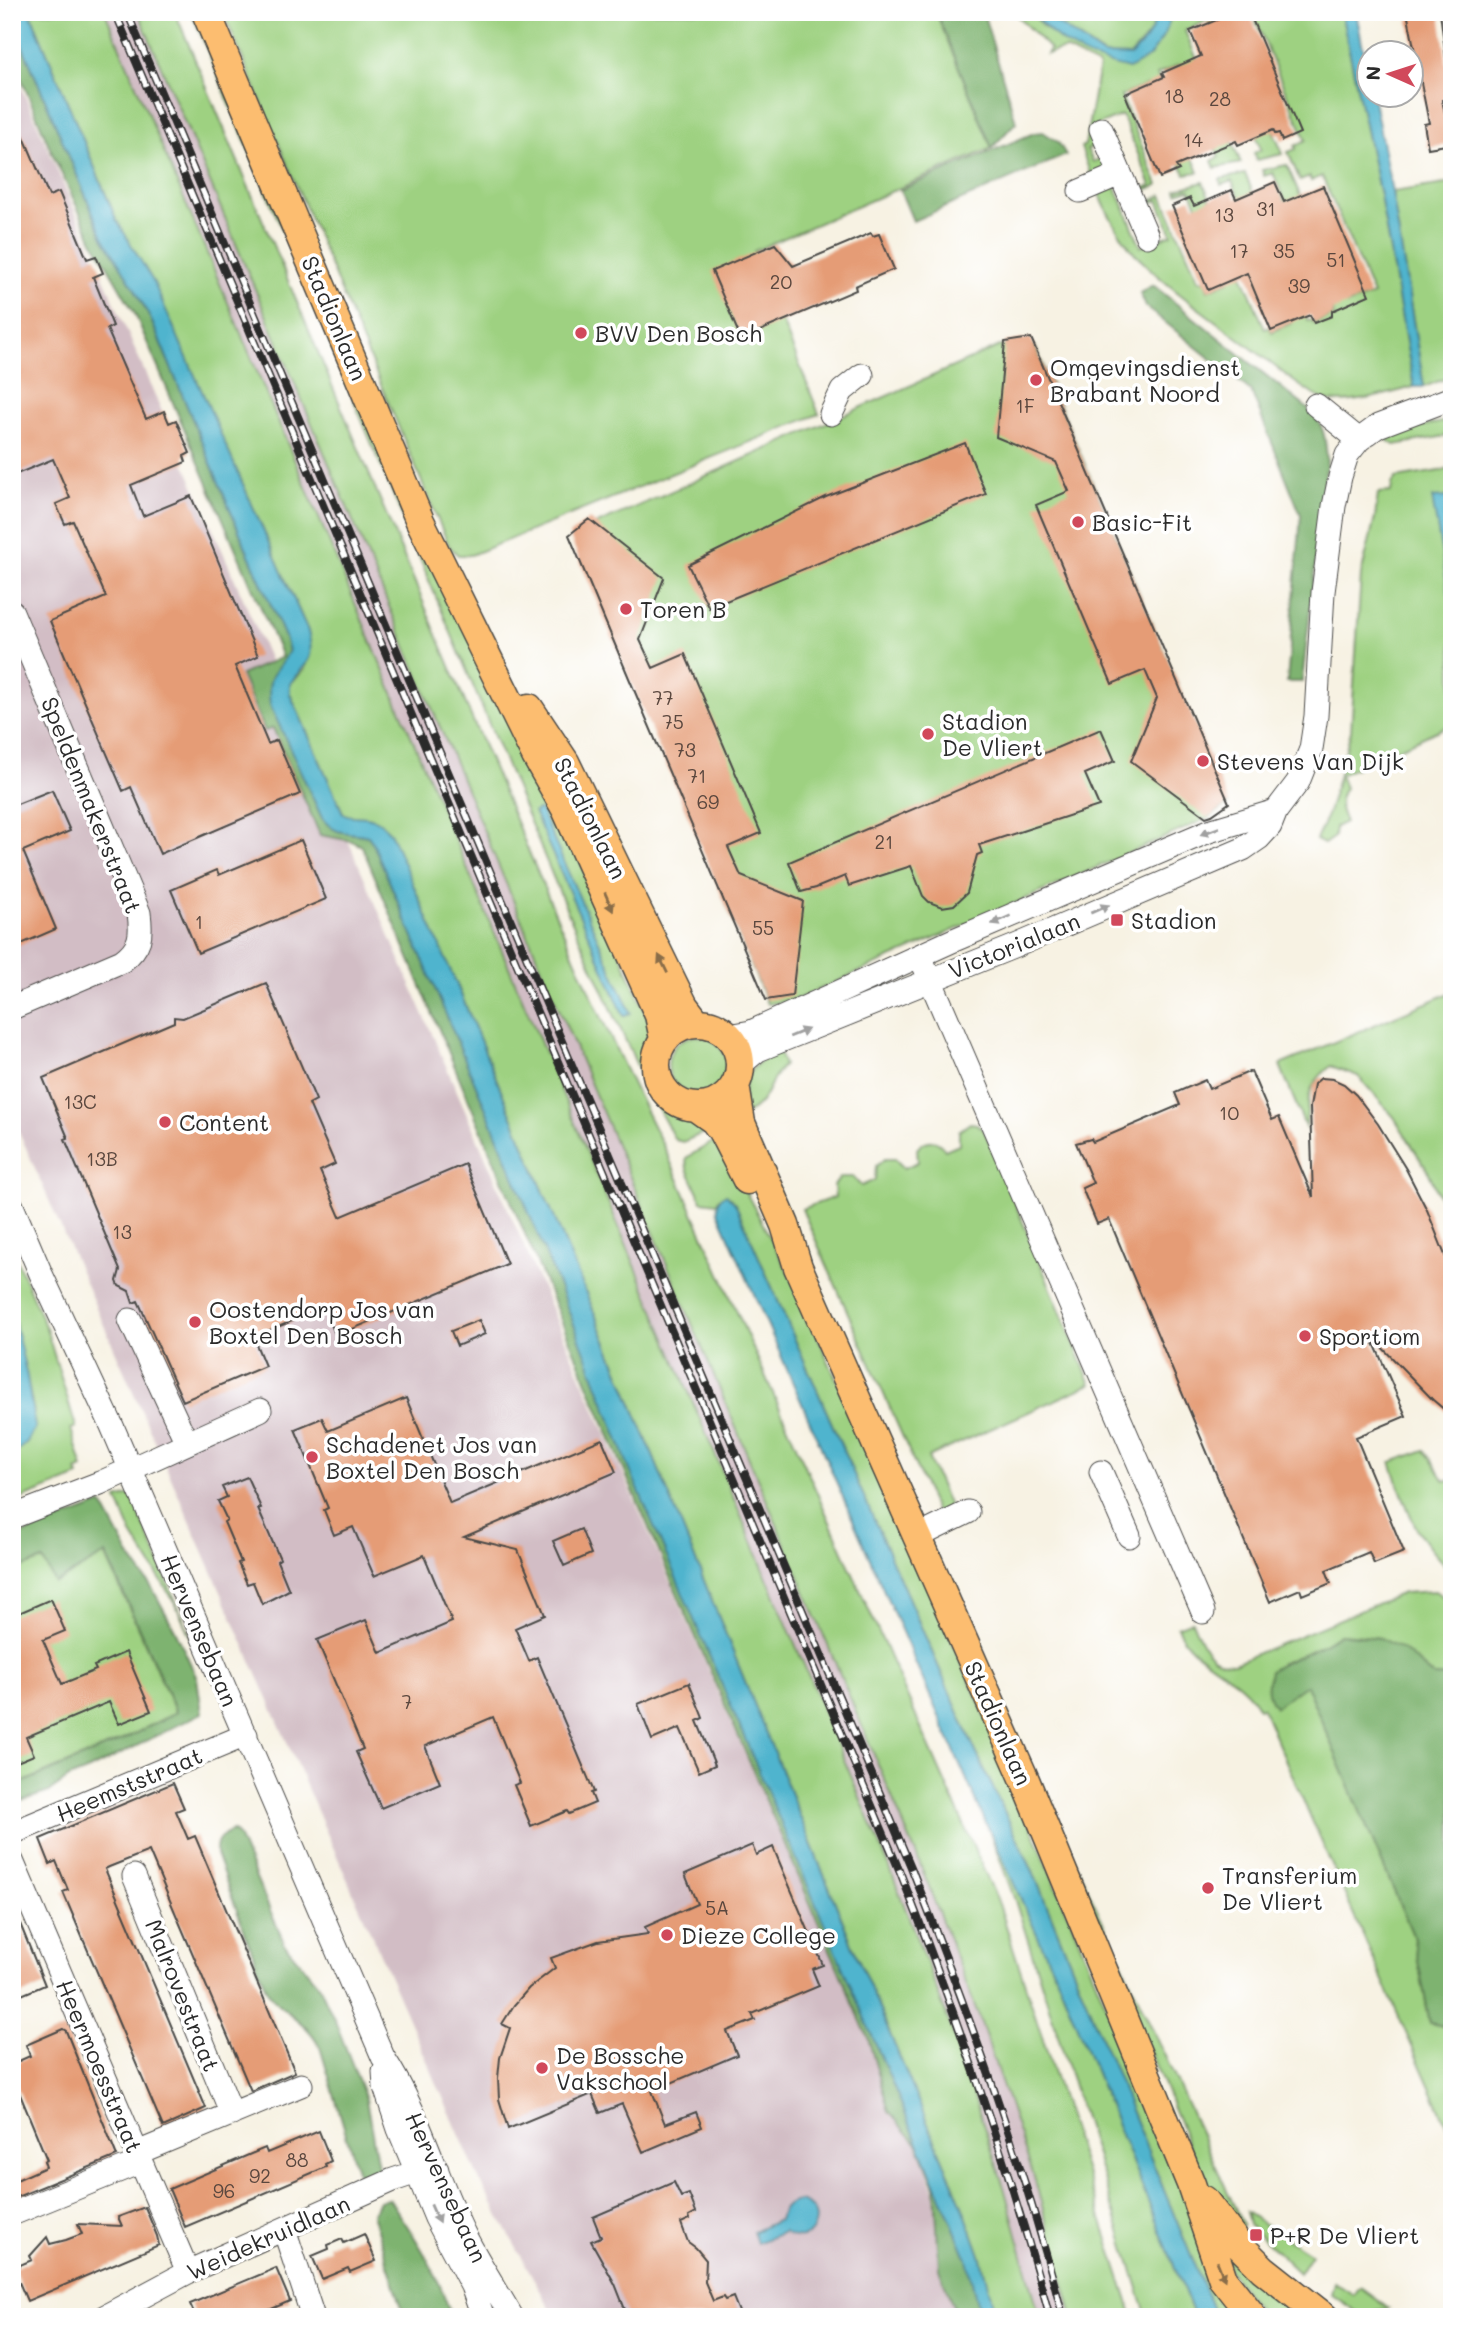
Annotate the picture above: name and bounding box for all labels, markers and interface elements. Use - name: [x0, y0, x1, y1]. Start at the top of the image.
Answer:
- north arrow: [1356, 38, 1426, 108]
- text: N: [1360, 65, 1385, 81]
- house number: 18: [1164, 83, 1184, 108]
- house number: 28: [1209, 86, 1231, 111]
- house number: 14: [1183, 127, 1203, 152]
- house number: 31: [1256, 196, 1276, 221]
- house number: 13: [1214, 202, 1234, 227]
- house number: 17: [1229, 238, 1249, 263]
- house number: 35: [1273, 238, 1295, 263]
- house number: 51: [1326, 247, 1346, 272]
- street label: Stadionlaan: [295, 251, 375, 385]
- house number: 20: [770, 269, 792, 294]
- house number: 39: [1288, 273, 1310, 298]
- place label: BVV Den Bosch: [595, 318, 762, 348]
- marker: BVV Den Bosch: [573, 325, 589, 341]
- place label: Omgevingsdienst Brabant Noord: [1050, 352, 1241, 408]
- marker: Omgevingsdienst Brabant Noord: [1028, 372, 1044, 388]
- house number: 1F: [1015, 393, 1035, 418]
- place label: Basic-Fit: [1092, 507, 1192, 537]
- marker: Basic-Fit: [1070, 514, 1086, 530]
- place label: Toren B: [640, 594, 727, 624]
- marker: Toren B: [618, 601, 634, 617]
- house number: 77: [652, 685, 674, 710]
- street label: Speldenmakerstraat: [35, 692, 149, 918]
- place label: Stadion De Vliert: [942, 706, 1043, 762]
- house number: 75: [662, 709, 684, 734]
- marker: Stadion De Vliert: [920, 726, 936, 742]
- house number: 73: [674, 737, 696, 762]
- place label: Stevens Van Dijk: [1217, 746, 1404, 776]
- street label: Stadionlaan: [548, 752, 634, 884]
- marker: Stevens Van Dijk: [1195, 753, 1211, 769]
- house number: 71: [687, 763, 707, 788]
- house number: 69: [697, 789, 719, 814]
- one-way arrow: [1200, 825, 1221, 836]
- house number: 21: [874, 829, 894, 854]
- one-way arrow: [603, 892, 615, 912]
- one-way arrow: [1090, 904, 1111, 915]
- street label: Victorialaan: [944, 905, 1084, 985]
- place label: Stadion: [1131, 905, 1216, 935]
- house number: 1: [195, 909, 203, 934]
- marker: Stadion: [1109, 912, 1125, 928]
- one-way arrow: [991, 914, 1011, 926]
- house number: 55: [752, 915, 774, 940]
- one-way arrow: [658, 954, 669, 974]
- one-way arrow: [789, 1027, 810, 1038]
- house number: 13C: [63, 1089, 97, 1114]
- house number: 10: [1219, 1100, 1239, 1125]
- place label: Content: [179, 1107, 269, 1137]
- marker: Content: [157, 1114, 173, 1130]
- house number: 13B: [86, 1146, 118, 1171]
- house number: 13: [112, 1219, 132, 1244]
- place label: Oostendorp Jos van Boxtel Den Bosch: [209, 1294, 435, 1350]
- marker: Oostendorp Jos van Boxtel Den Bosch: [187, 1314, 203, 1330]
- place label: Sportiom: [1319, 1321, 1420, 1351]
- marker: Sportiom: [1297, 1328, 1313, 1344]
- place label: Schadenet Jos van Boxtel Den Bosch: [326, 1429, 537, 1485]
- marker: Schadenet Jos van Boxtel Den Bosch: [304, 1449, 320, 1465]
- street label: Hervensebaan: [154, 1549, 246, 1711]
- street label: Stadionlaan: [958, 1656, 1040, 1790]
- house number: 7: [402, 1689, 412, 1714]
- street label: Heemststraat: [51, 1740, 207, 1828]
- place label: Transferium De Vliert: [1222, 1860, 1357, 1916]
- marker: Transferium De Vliert: [1200, 1880, 1216, 1896]
- house number: 5A: [705, 1895, 729, 1920]
- street label: Malrovestraat: [139, 1914, 227, 2076]
- place label: Dieze College: [681, 1920, 836, 1950]
- marker: Dieze College: [659, 1927, 675, 1943]
- street label: Heermoesstraat: [50, 1975, 150, 2157]
- place label: De Bossche Vakschool: [556, 2040, 684, 2096]
- marker: De Bossche Vakschool: [534, 2060, 550, 2076]
- street label: Hervensebaan: [399, 2107, 495, 2267]
- house number: 88: [286, 2147, 309, 2172]
- house number: 92: [249, 2163, 271, 2188]
- house number: 96: [213, 2178, 235, 2203]
- street label: Weidekruidlaan: [182, 2188, 354, 2286]
- one-way arrow: [429, 2204, 441, 2224]
- place label: P+R De Vliert: [1270, 2220, 1419, 2250]
- marker: P+R De Vliert: [1248, 2227, 1264, 2243]
- one-way arrow: [1216, 2261, 1227, 2282]

